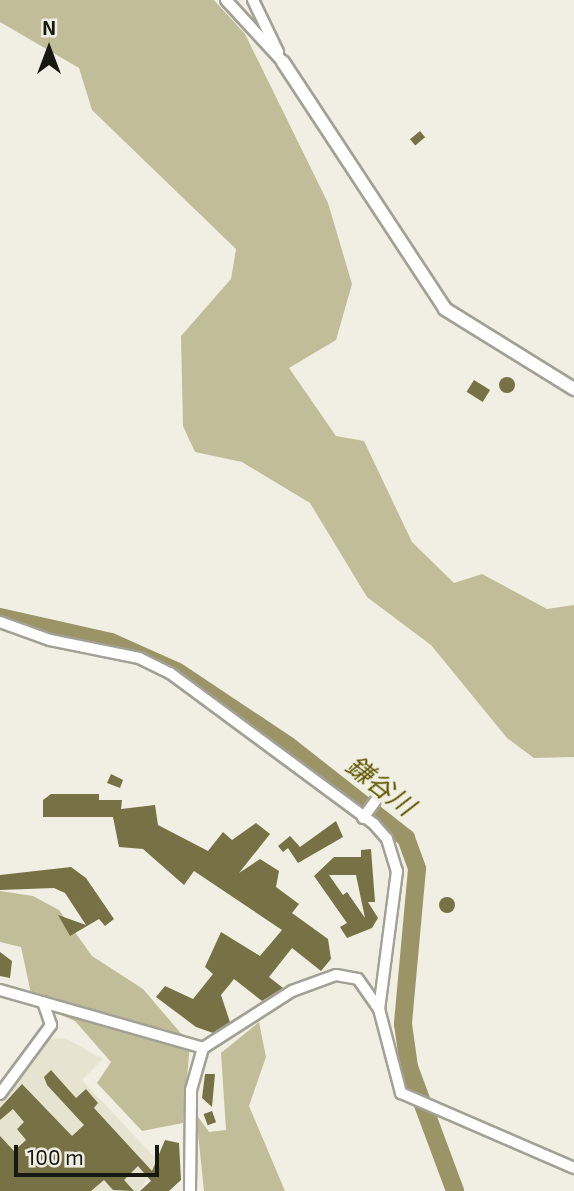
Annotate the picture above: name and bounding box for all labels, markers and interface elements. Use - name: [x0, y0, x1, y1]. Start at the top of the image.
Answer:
- north arrow: [14, 14, 84, 84]
- text: N: [42, 16, 56, 39]
- water label: 鎌谷川: [341, 749, 421, 821]
- scale bar: [18, 1132, 163, 1176]
- text: 100 m: [27, 1144, 84, 1169]

